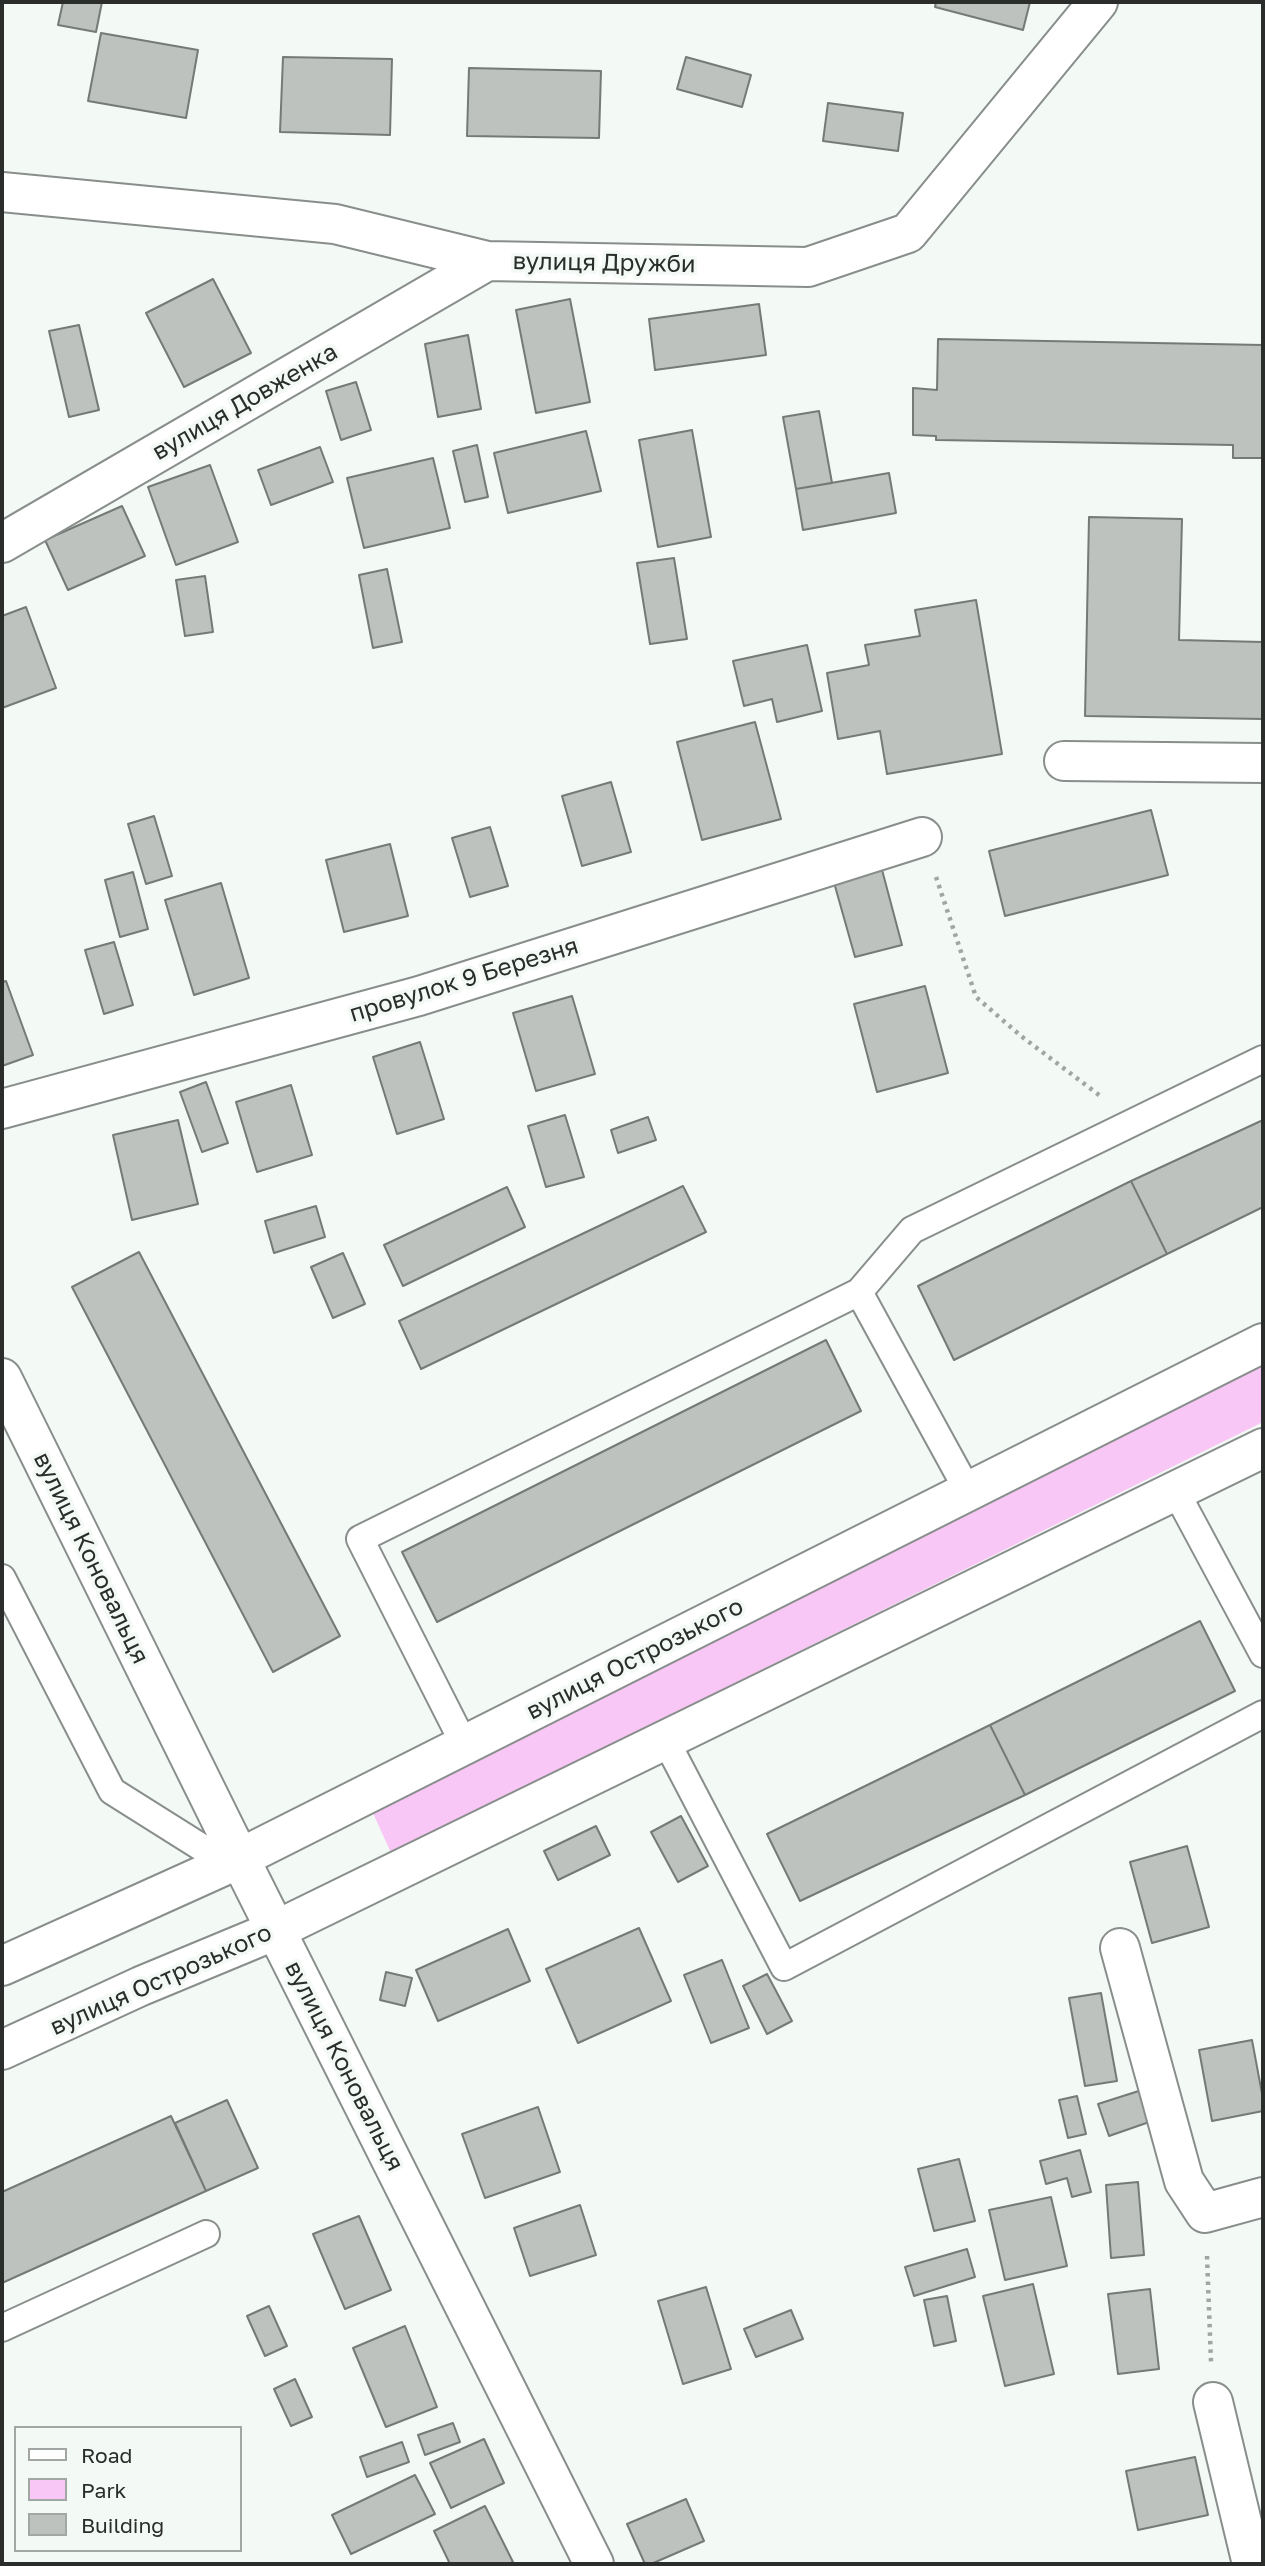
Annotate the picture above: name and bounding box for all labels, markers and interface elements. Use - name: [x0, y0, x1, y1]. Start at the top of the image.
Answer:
- street label: вулиця Дружби: [512, 247, 696, 279]
- street label: вулиця Довженка: [147, 337, 343, 467]
- street label: провулок 9 Березня: [346, 931, 582, 1029]
- street label: вулиця Коновальця: [27, 1447, 155, 1669]
- street label: вулиця Острозького: [522, 1592, 748, 1726]
- street label: вулиця Острозького: [46, 1918, 276, 2042]
- street label: вулиця Коновальця: [279, 1956, 409, 2176]
- legend: [14, 2426, 242, 2552]
- text: Road: [81, 2442, 132, 2468]
- text: Park: [81, 2477, 126, 2503]
- text: Building: [81, 2512, 164, 2538]

